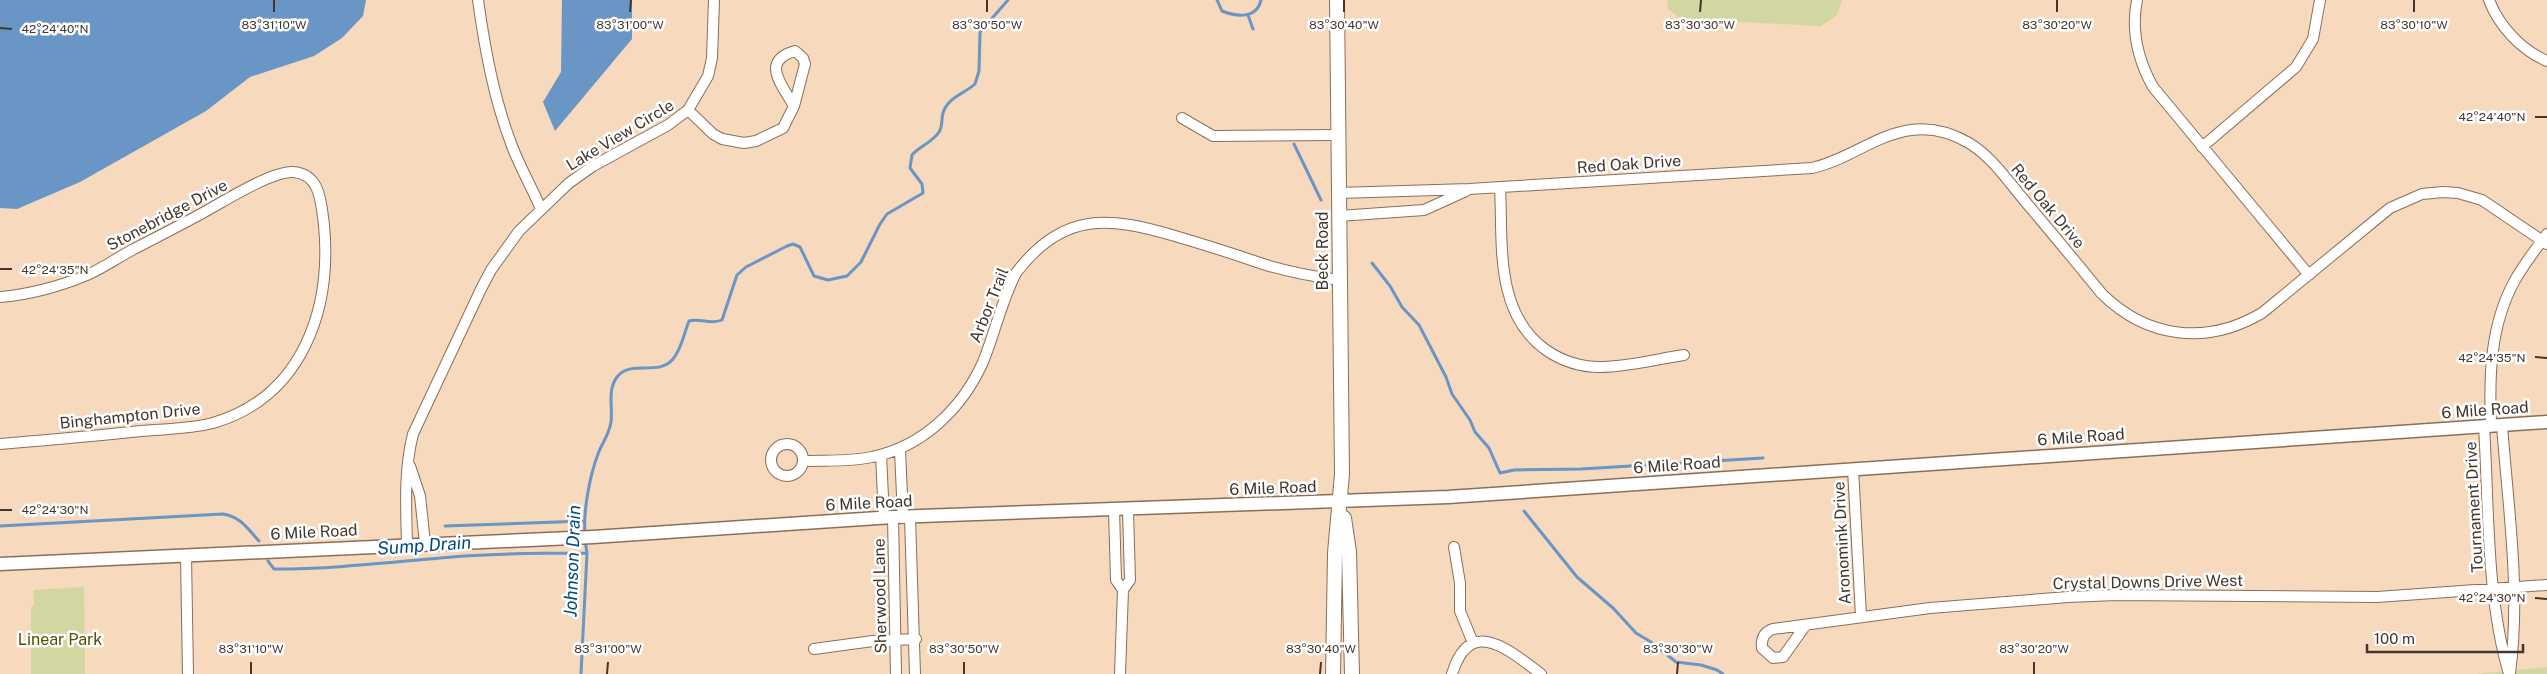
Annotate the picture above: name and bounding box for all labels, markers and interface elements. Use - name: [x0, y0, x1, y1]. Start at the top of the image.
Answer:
- text: 83°31'10"W: [241, 18, 307, 32]
- text: 83°31'00"W: [596, 18, 664, 32]
- text: 83°30'50"W: [952, 18, 1023, 32]
- text: 83°30'40"W: [1309, 18, 1380, 32]
- text: 83°30'30"W: [1665, 18, 1736, 32]
- text: 83°30'20"W: [2022, 18, 2092, 32]
- text: 83°30'10"W: [2380, 18, 2448, 32]
- text: 42°24'40"N: [22, 22, 88, 36]
- street label: Lake View Circle: [563, 95, 677, 175]
- text: 42°24'40"N: [2459, 110, 2525, 124]
- street label: Red Oak Drive: [1576, 151, 1682, 177]
- street label: Red Oak Drive: [2007, 160, 2089, 252]
- street label: Stonebridge Drive: [103, 175, 231, 255]
- street label: Beck Road: [1313, 211, 1332, 291]
- text: 42°24'35"N: [21, 263, 89, 277]
- street label: Arbor Trail: [965, 265, 1013, 345]
- text: 42°24'35"N: [2458, 351, 2526, 365]
- street label: 6 Mile Road: [2441, 397, 2529, 423]
- street label: Binghampton Drive: [59, 399, 201, 433]
- street label: 6 Mile Road: [2037, 424, 2125, 450]
- street label: Tournament Drive: [2461, 441, 2487, 573]
- street label: 6 Mile Road: [1633, 452, 1721, 478]
- street label: 6 Mile Road: [1229, 477, 1317, 499]
- street label: Aronomink Drive: [1829, 481, 1855, 605]
- street label: 6 Mile Road: [825, 491, 913, 515]
- text: 42°24'30"N: [22, 503, 88, 517]
- water label: Johnson Drain: [560, 505, 584, 617]
- street label: 6 Mile Road: [270, 520, 358, 544]
- water label: Sump Drain: [376, 531, 472, 559]
- street label: Sherwood Lane: [869, 538, 891, 654]
- street label: Crystal Downs Drive West: [2053, 571, 2243, 593]
- text: 42°24'30"N: [2459, 591, 2525, 605]
- scale bar: [2367, 622, 2523, 654]
- park label: Linear Park: [18, 630, 102, 649]
- text: 100 m: [2374, 630, 2415, 647]
- text: 83°31'10"W: [218, 642, 284, 656]
- text: 83°31'00"W: [574, 642, 642, 656]
- text: 83°30'50"W: [929, 642, 1000, 656]
- text: 83°30'40"W: [1286, 642, 1357, 656]
- text: 83°30'30"W: [1643, 642, 1714, 656]
- text: 83°30'20"W: [1999, 642, 2069, 656]

